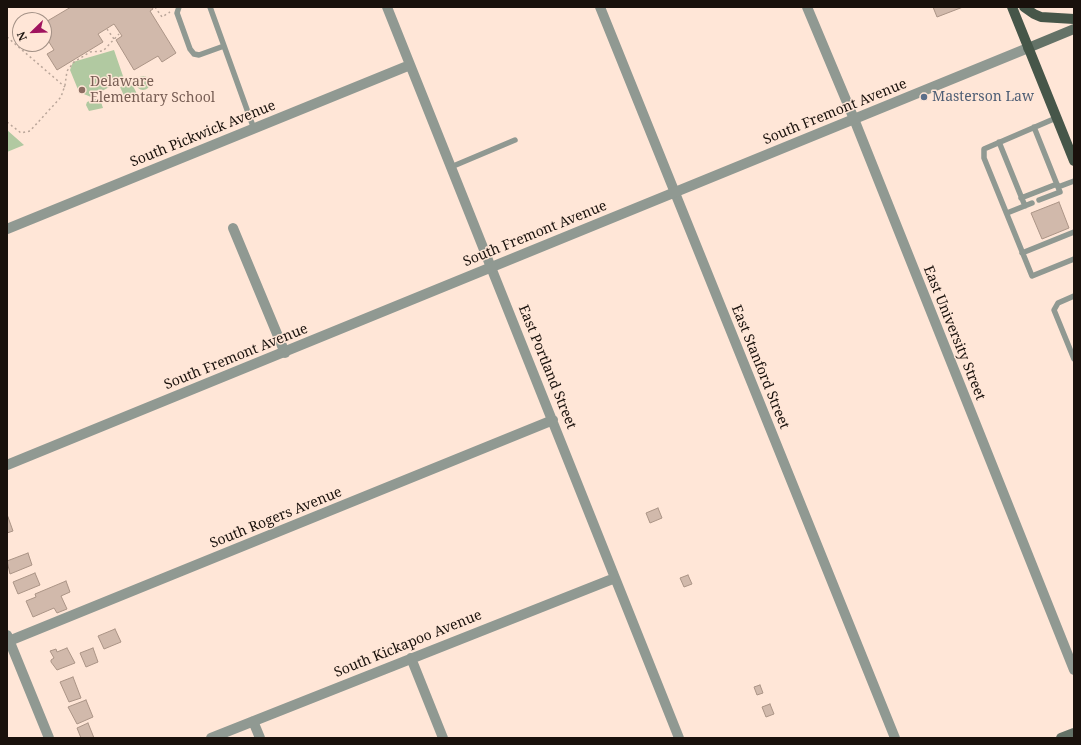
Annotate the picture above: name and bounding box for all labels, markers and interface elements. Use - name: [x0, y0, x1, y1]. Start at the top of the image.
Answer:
- north arrow: [12, 12, 52, 52]
- text: N: [13, 30, 30, 43]
- place label: Delaware Elementary School: [90, 74, 215, 106]
- street label: South Fremont Avenue: [761, 75, 909, 149]
- marker: Delaware Elementary School: [77, 85, 87, 95]
- place label: Masterson Law: [932, 89, 1034, 105]
- marker: Masterson Law: [919, 92, 929, 102]
- street label: South Pickwick Avenue: [128, 97, 278, 171]
- street label: South Fremont Avenue: [461, 197, 609, 271]
- street label: East University Street: [919, 263, 989, 403]
- street label: East Portland Street: [514, 303, 580, 431]
- street label: East Stanford Street: [727, 303, 793, 431]
- street label: South Fremont Avenue: [162, 320, 310, 394]
- street label: South Rogers Avenue: [208, 484, 344, 552]
- street label: South Kickapoo Avenue: [332, 607, 484, 681]

